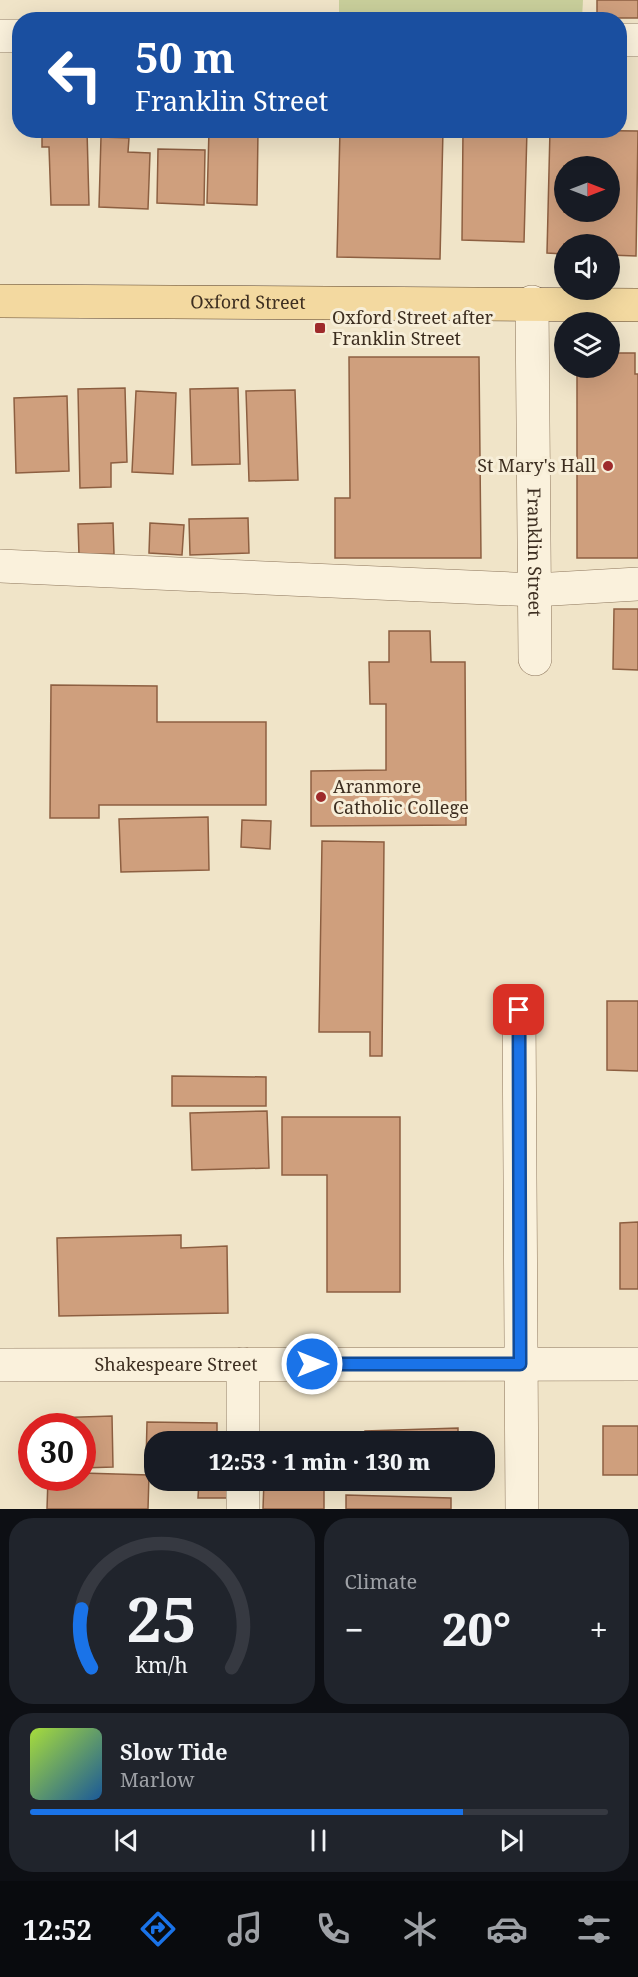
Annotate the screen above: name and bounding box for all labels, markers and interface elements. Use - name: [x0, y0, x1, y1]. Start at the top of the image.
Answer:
- text: 50 m: [135, 28, 235, 85]
- icon: left: [36, 36, 114, 114]
- text: Franklin Street: [135, 82, 328, 119]
- north arrow: [554, 156, 620, 222]
- map controls: [554, 156, 620, 378]
- button: sound: [554, 234, 620, 300]
- street label: Oxford Street: [190, 289, 306, 314]
- place label: Oxford Street after Franklin Street: [332, 305, 494, 350]
- button: layers: [554, 312, 620, 378]
- marker: Oxford Street after Franklin Street: [313, 321, 327, 335]
- place label: St Mary's Hall: [477, 453, 596, 477]
- marker: St Mary's Hall: [601, 459, 615, 473]
- street label: Franklin Street: [523, 487, 548, 617]
- place label: Aranmore Catholic College: [333, 774, 469, 819]
- marker: Aranmore Catholic College: [314, 790, 328, 804]
- pin: [493, 984, 544, 1035]
- icon: arrive: [502, 993, 535, 1026]
- position arrow: [280, 1332, 344, 1396]
- street label: Shakespeare Street: [94, 1352, 258, 1376]
- speed limit sign: 30: [18, 1413, 96, 1491]
- text: 12:53 · 1 min · 130 m: [209, 1446, 430, 1476]
- text: Climate: [345, 1568, 417, 1595]
- text: 25: [126, 1575, 197, 1660]
- text: 20°: [442, 1598, 511, 1659]
- text: −: [345, 1607, 364, 1652]
- text: +: [590, 1607, 608, 1652]
- text: km/h: [135, 1650, 188, 1679]
- text: Slow Tide: [120, 1736, 228, 1766]
- text: Marlow: [120, 1766, 194, 1793]
- icon: previous: [110, 1824, 143, 1857]
- icon: pause: [302, 1824, 335, 1857]
- icon: next: [495, 1824, 528, 1857]
- icon: directions: [137, 1908, 179, 1950]
- icon: music: [224, 1908, 266, 1950]
- icon: phone: [312, 1908, 354, 1950]
- icon: climate: [399, 1908, 441, 1950]
- icon: car: [486, 1908, 528, 1950]
- icon: filters: [573, 1908, 615, 1950]
- text: 12:52: [23, 1911, 92, 1948]

